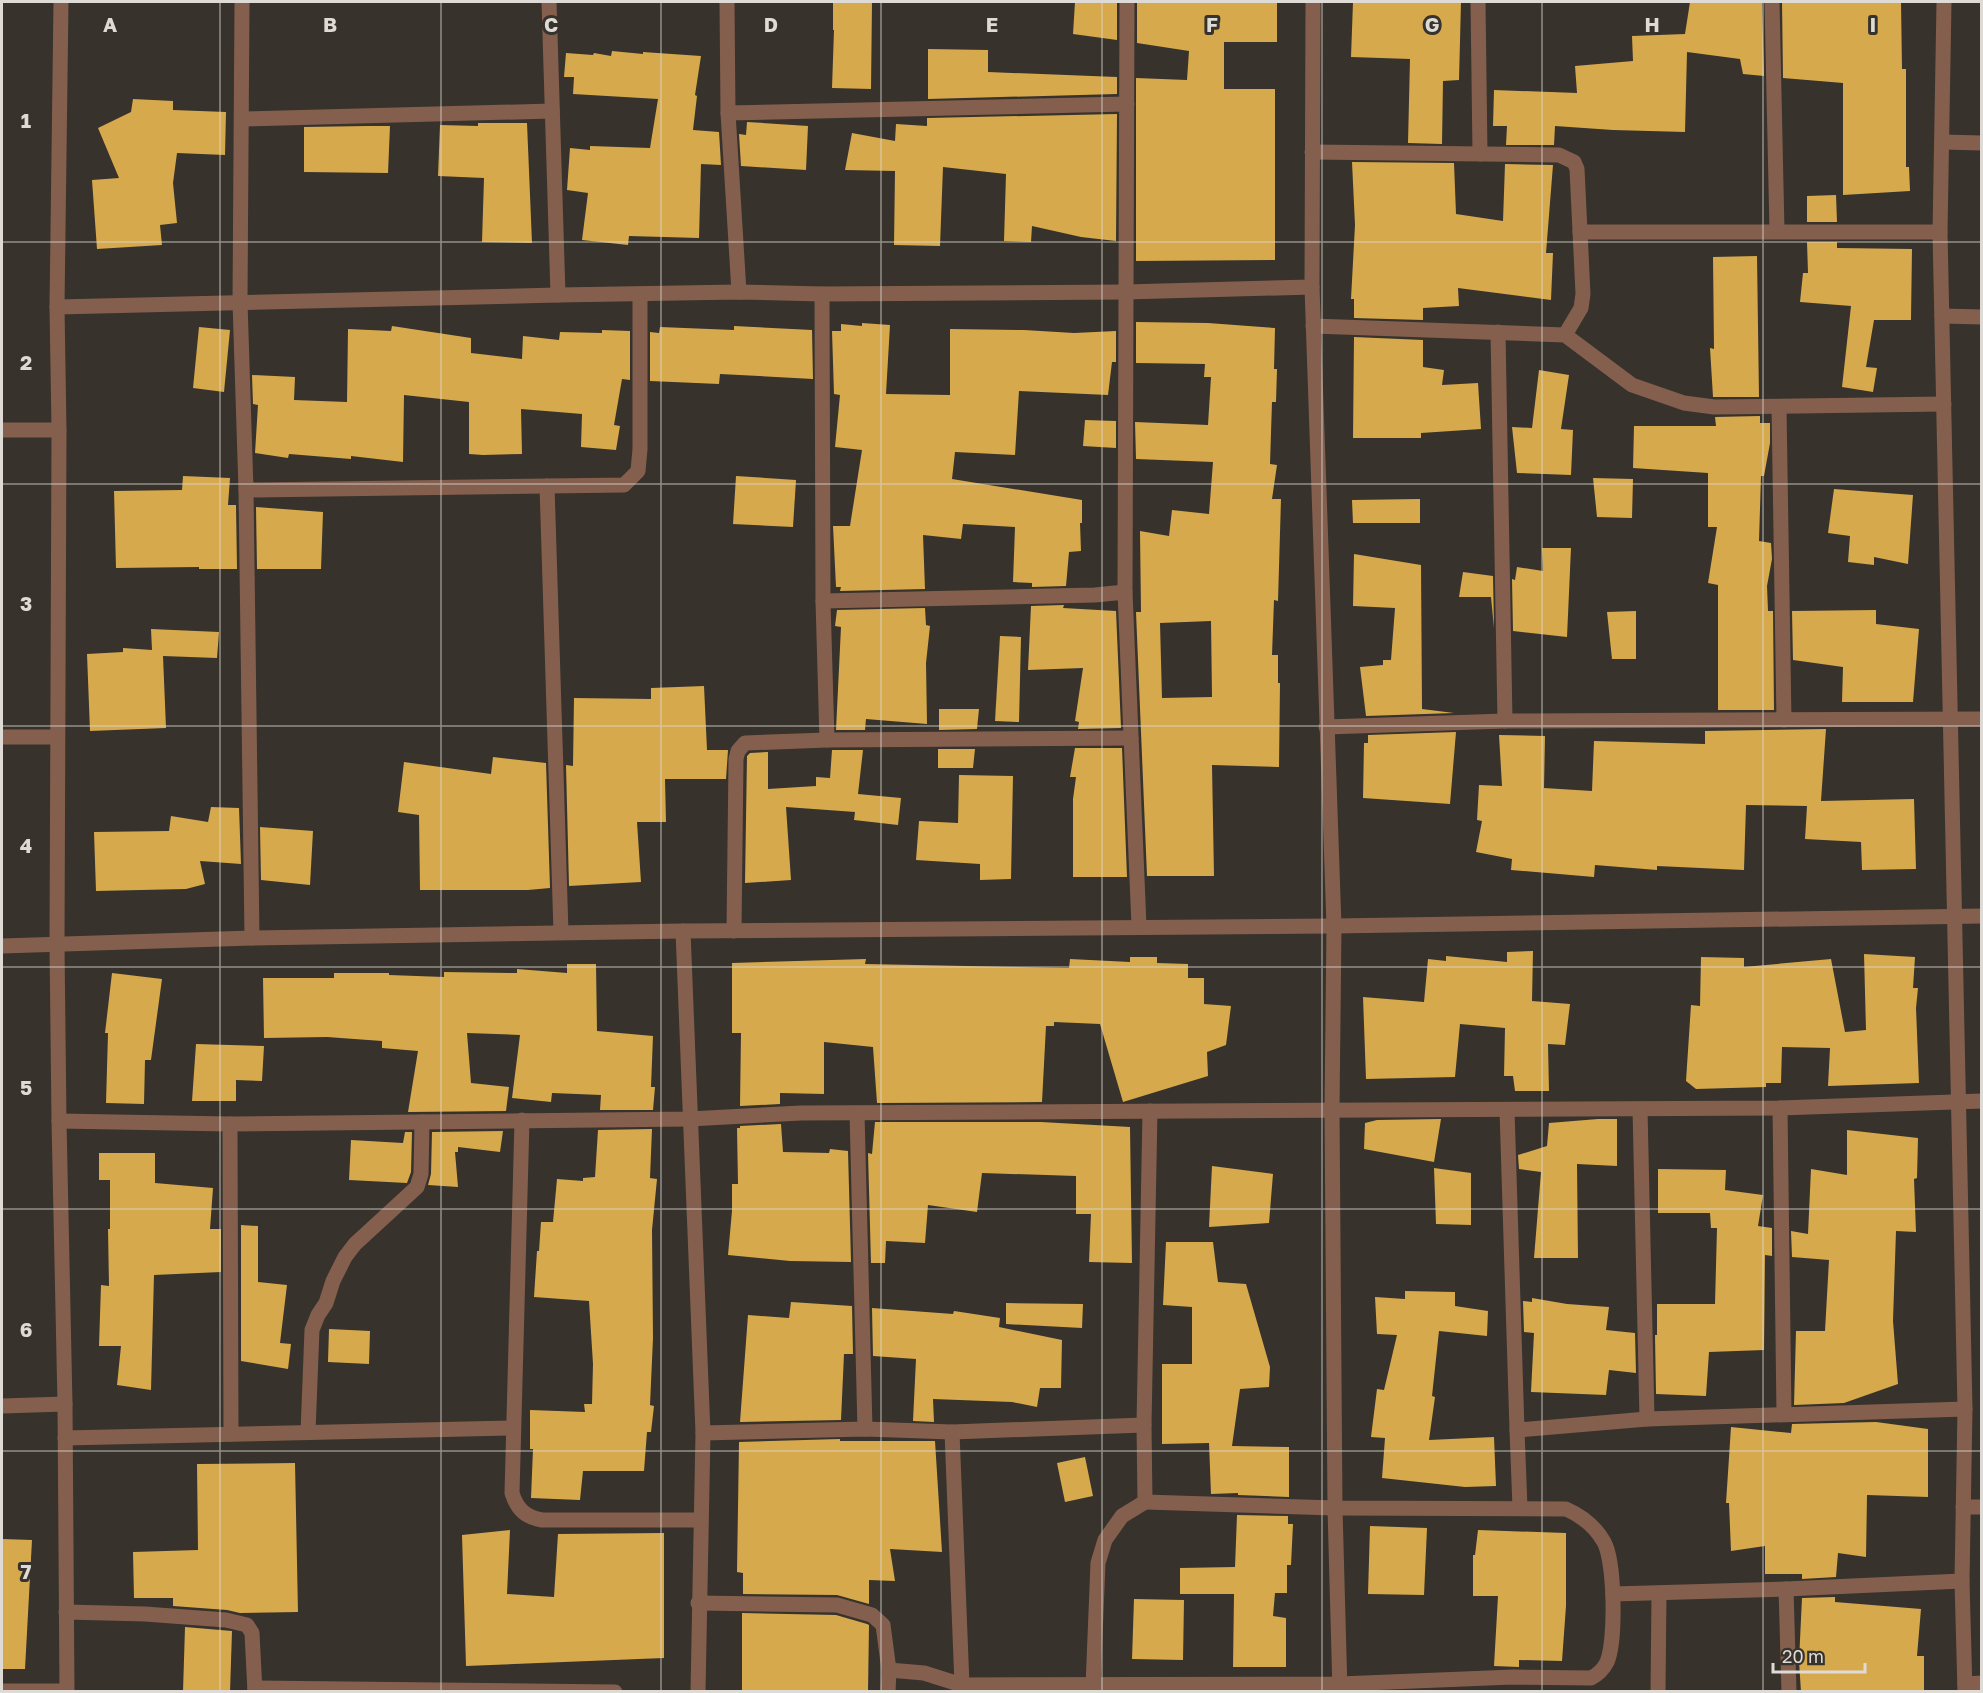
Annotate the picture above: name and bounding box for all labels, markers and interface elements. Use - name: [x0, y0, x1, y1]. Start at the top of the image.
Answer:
- text: A: [103, 12, 117, 36]
- text: B: [323, 12, 337, 36]
- text: C: [544, 12, 558, 36]
- text: D: [764, 12, 778, 36]
- text: E: [986, 12, 998, 36]
- text: F: [1206, 12, 1218, 36]
- text: G: [1425, 12, 1439, 36]
- text: H: [1644, 12, 1660, 36]
- text: I: [1870, 12, 1876, 36]
- text: 1: [21, 108, 31, 132]
- text: 2: [20, 350, 32, 374]
- text: 3: [20, 591, 32, 615]
- text: 4: [20, 833, 32, 857]
- text: 5: [20, 1075, 32, 1099]
- text: 6: [20, 1317, 32, 1341]
- text: 7: [21, 1559, 32, 1583]
- scale bar: [1773, 1636, 1864, 1674]
- text: 20 m: [1782, 1645, 1824, 1667]

